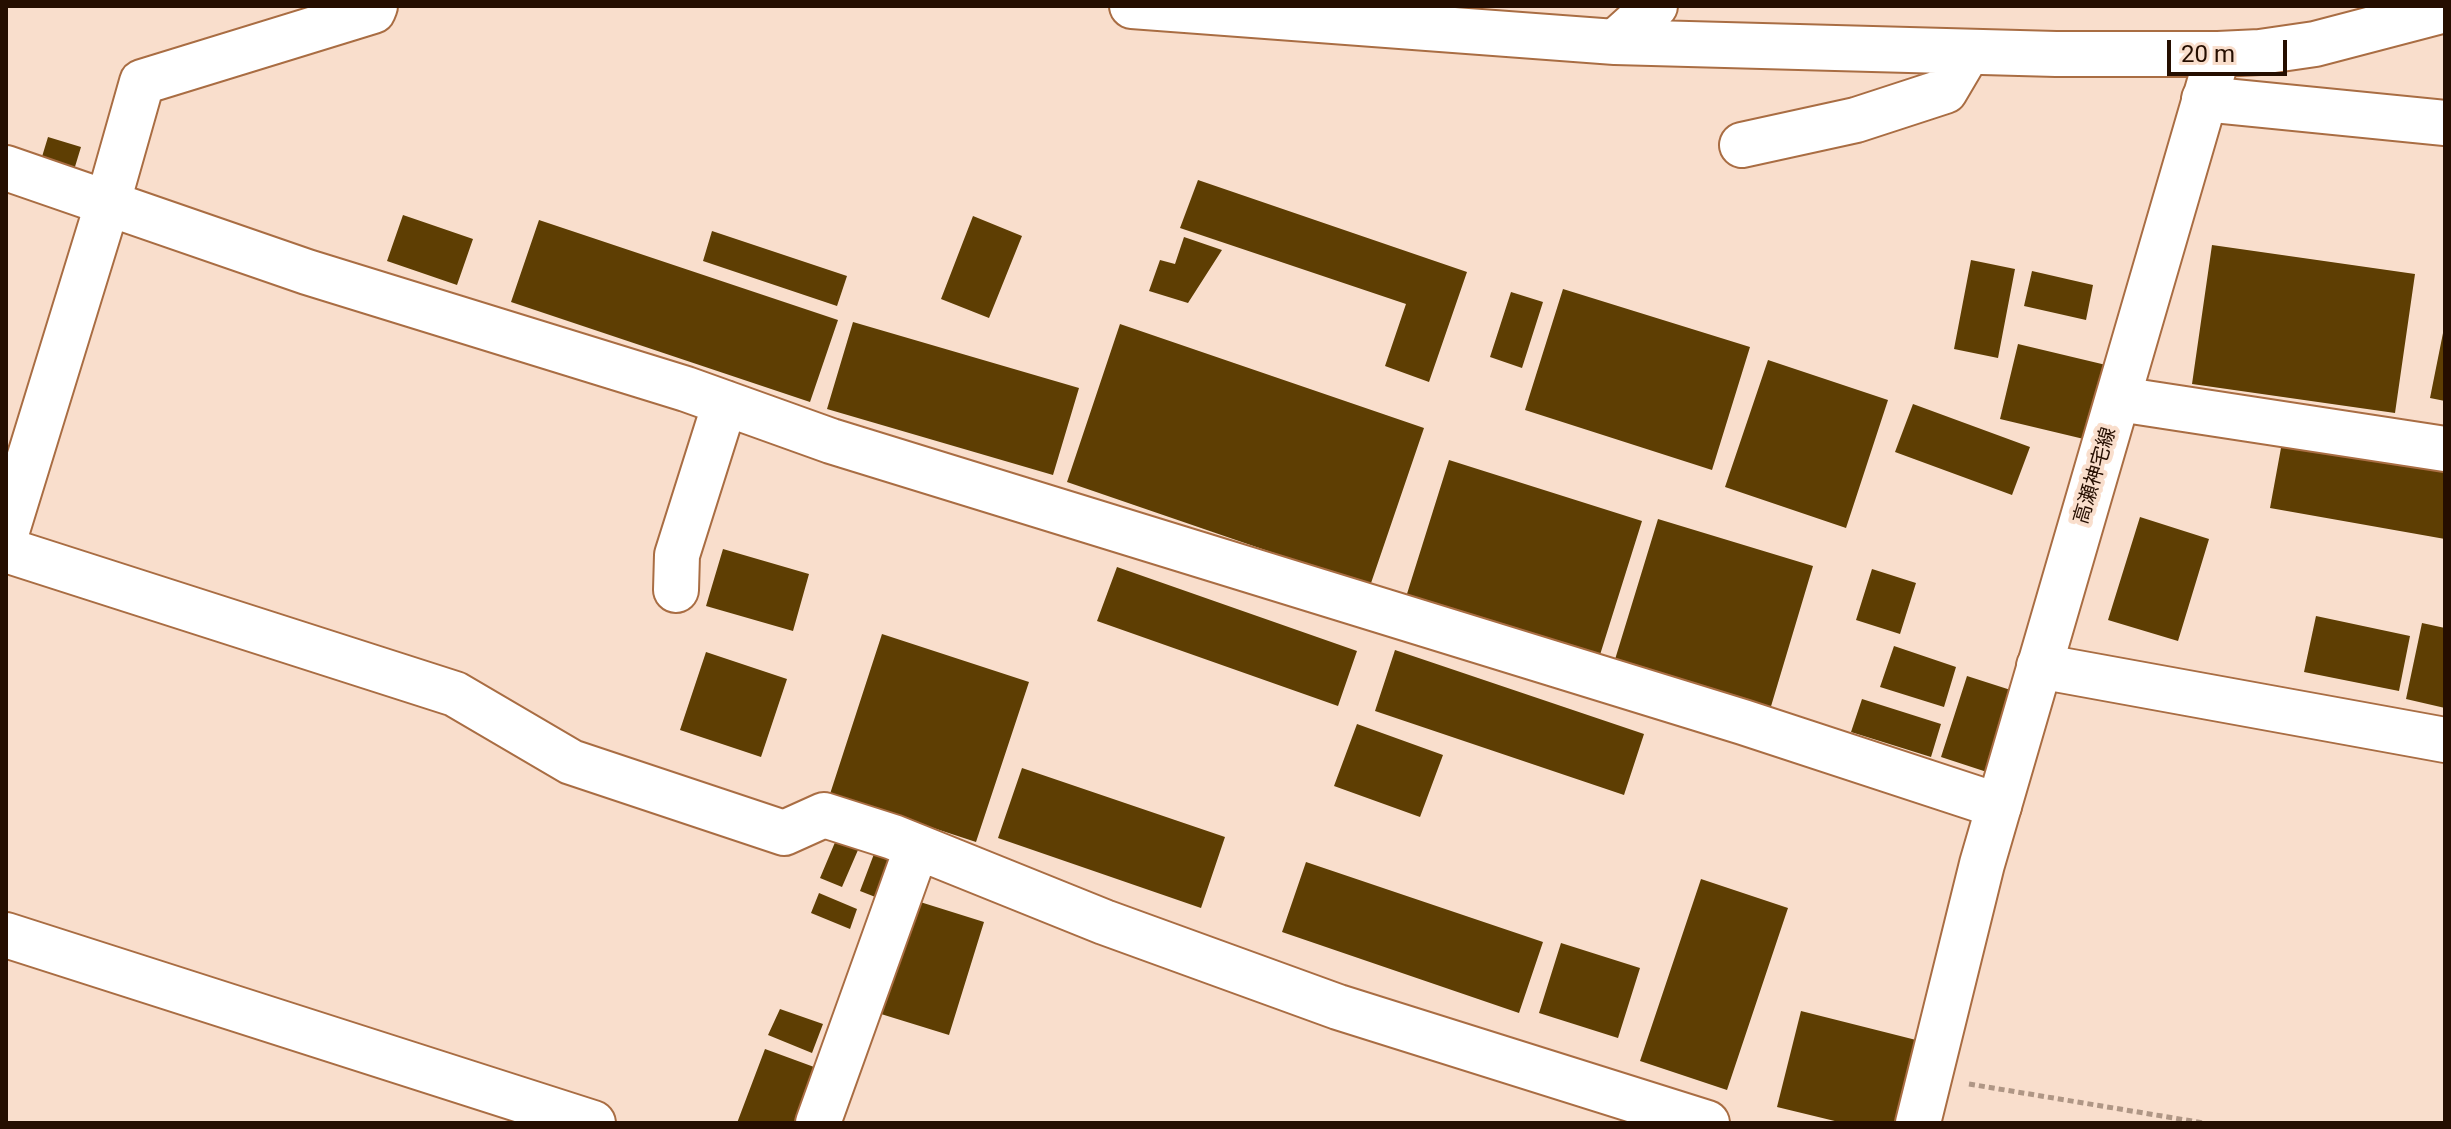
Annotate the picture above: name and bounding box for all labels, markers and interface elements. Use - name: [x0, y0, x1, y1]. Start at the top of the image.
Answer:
- scale bar: [2171, 24, 2291, 74]
- text: 20 m: [2181, 40, 2235, 68]
- street label: 高瀬神宅線: [2070, 425, 2122, 527]

